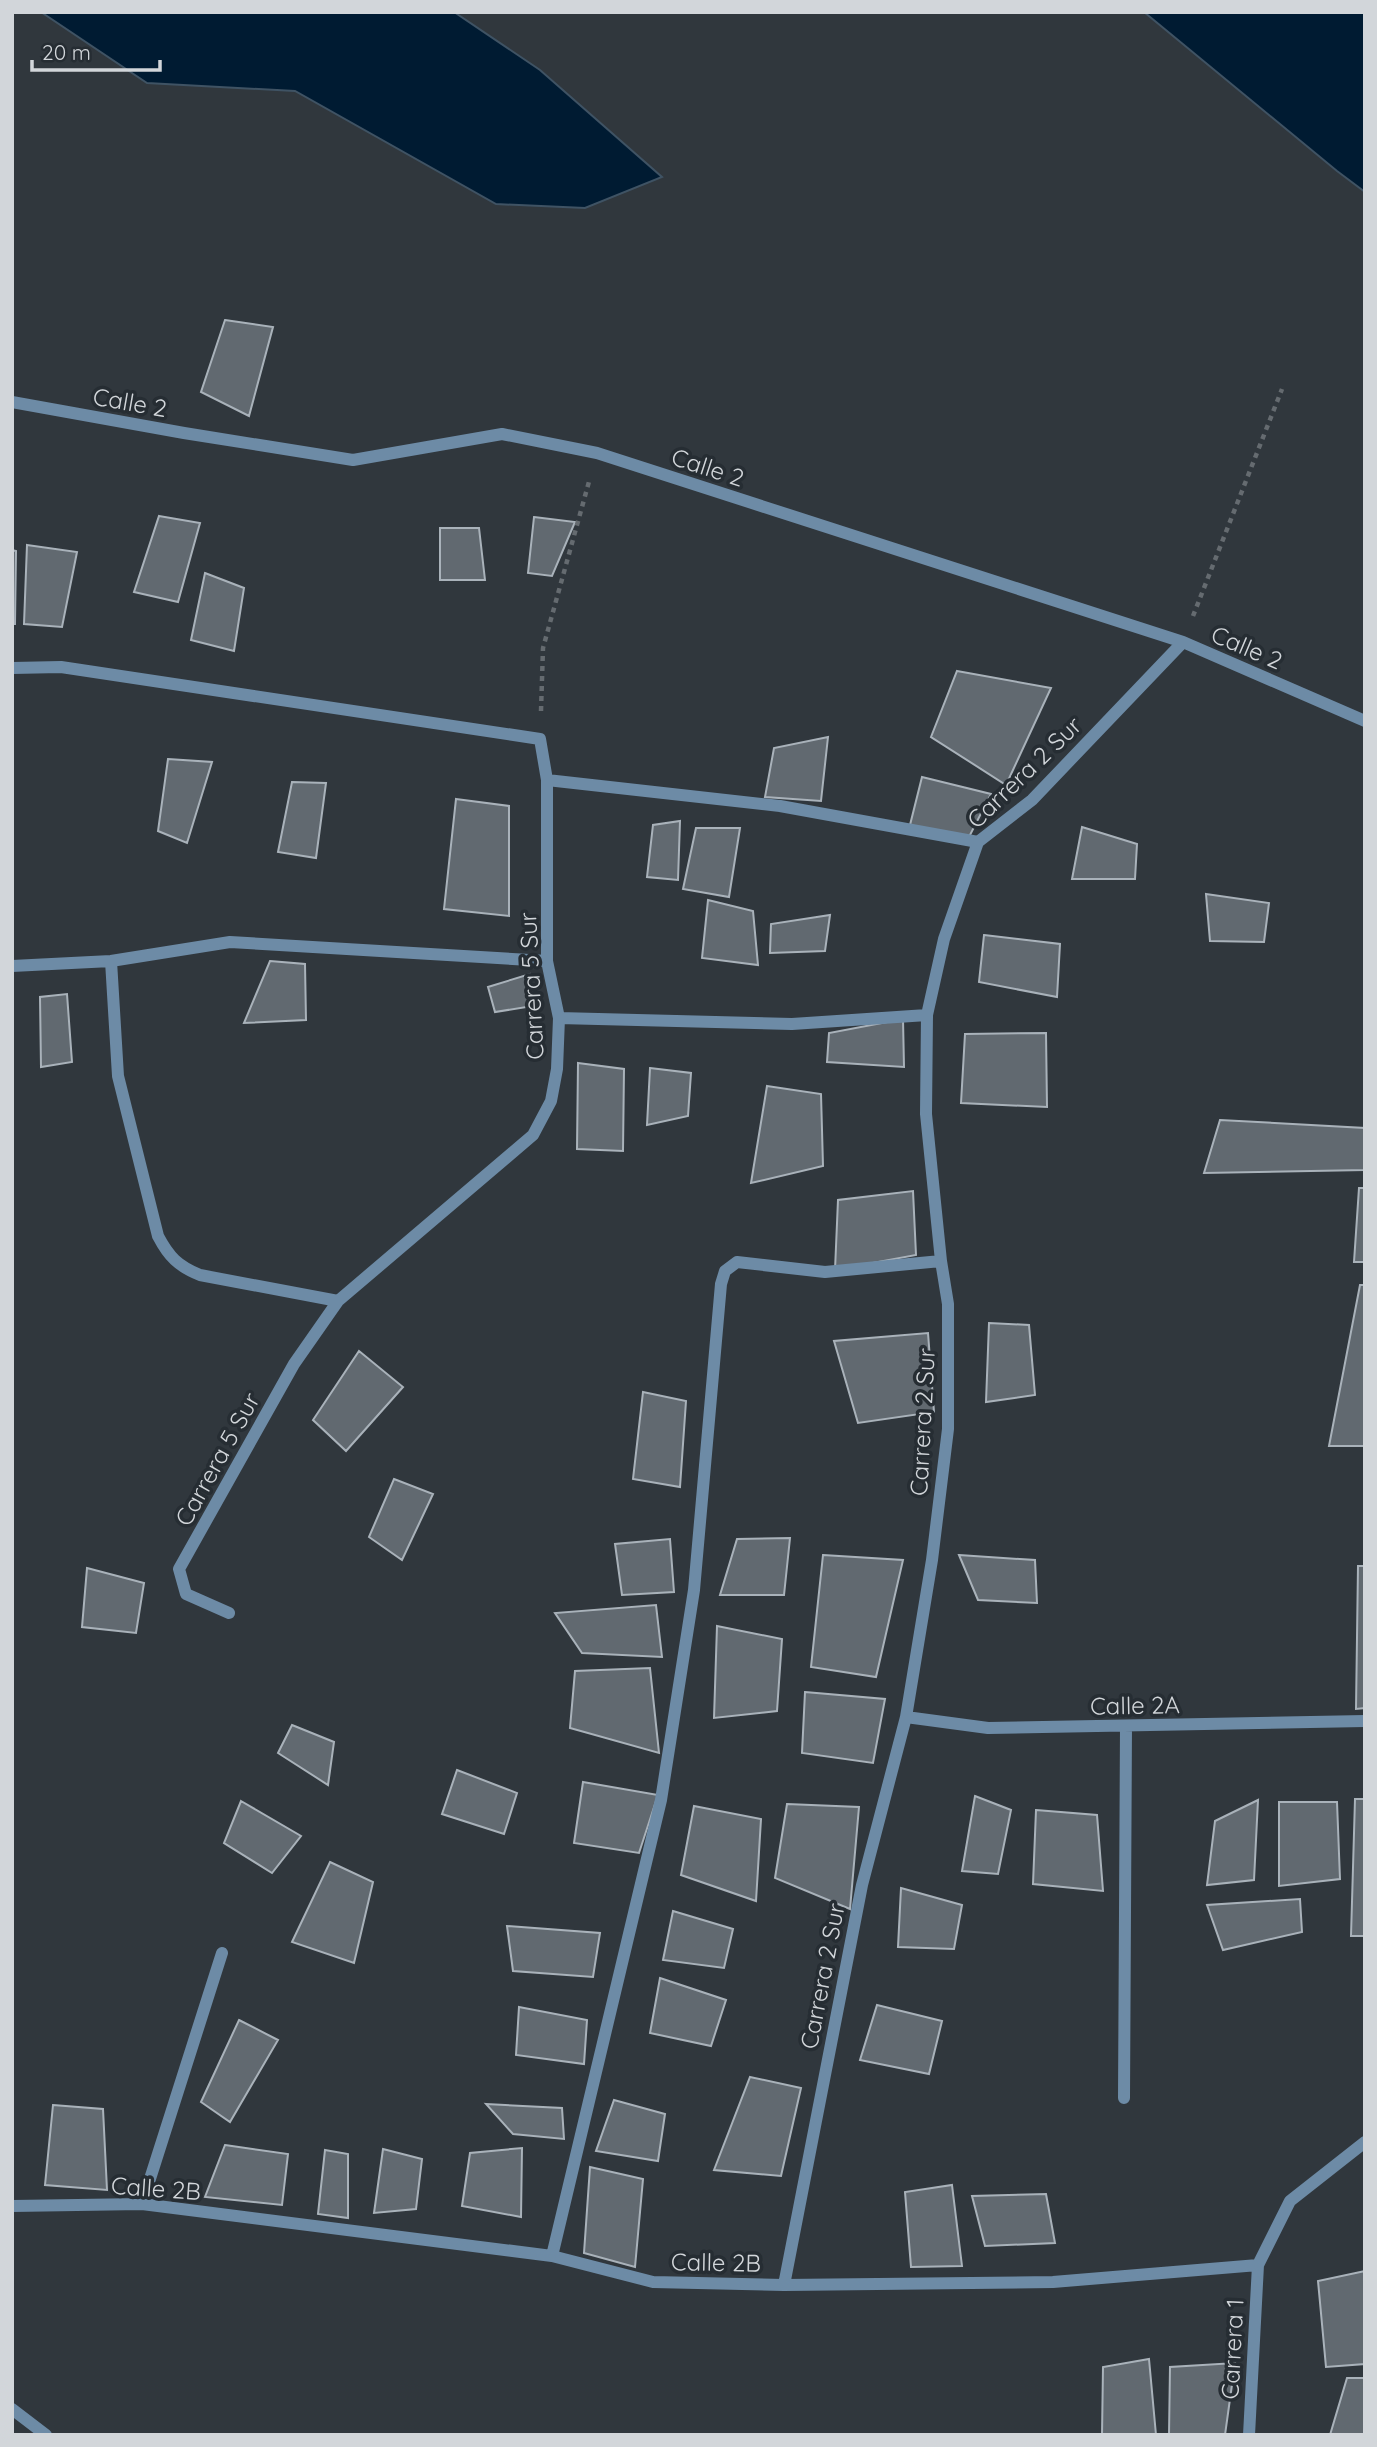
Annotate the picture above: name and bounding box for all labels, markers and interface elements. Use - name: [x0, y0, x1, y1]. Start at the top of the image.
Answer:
- scale bar: [32, 28, 159, 72]
- text: 20 m: [42, 39, 91, 65]
- street label: Calle 2: [91, 381, 169, 423]
- street label: Calle 2: [668, 441, 748, 493]
- street label: Calle 2: [1207, 619, 1287, 675]
- street label: Carrera 2 Sur: [960, 710, 1088, 834]
- street label: Carrera 5 Sur: [512, 911, 550, 1061]
- street label: Carrera 2 Sur: [903, 1347, 941, 1497]
- street label: Carrera 5 Sur: [168, 1387, 266, 1531]
- street label: Calle 2A: [1090, 1689, 1180, 1721]
- street label: Carrera 2 Sur: [793, 1900, 851, 2052]
- street label: Calle 2B: [110, 2170, 202, 2206]
- street label: Calle 2B: [671, 2246, 761, 2278]
- street label: Carrera 1: [1214, 2298, 1250, 2400]

